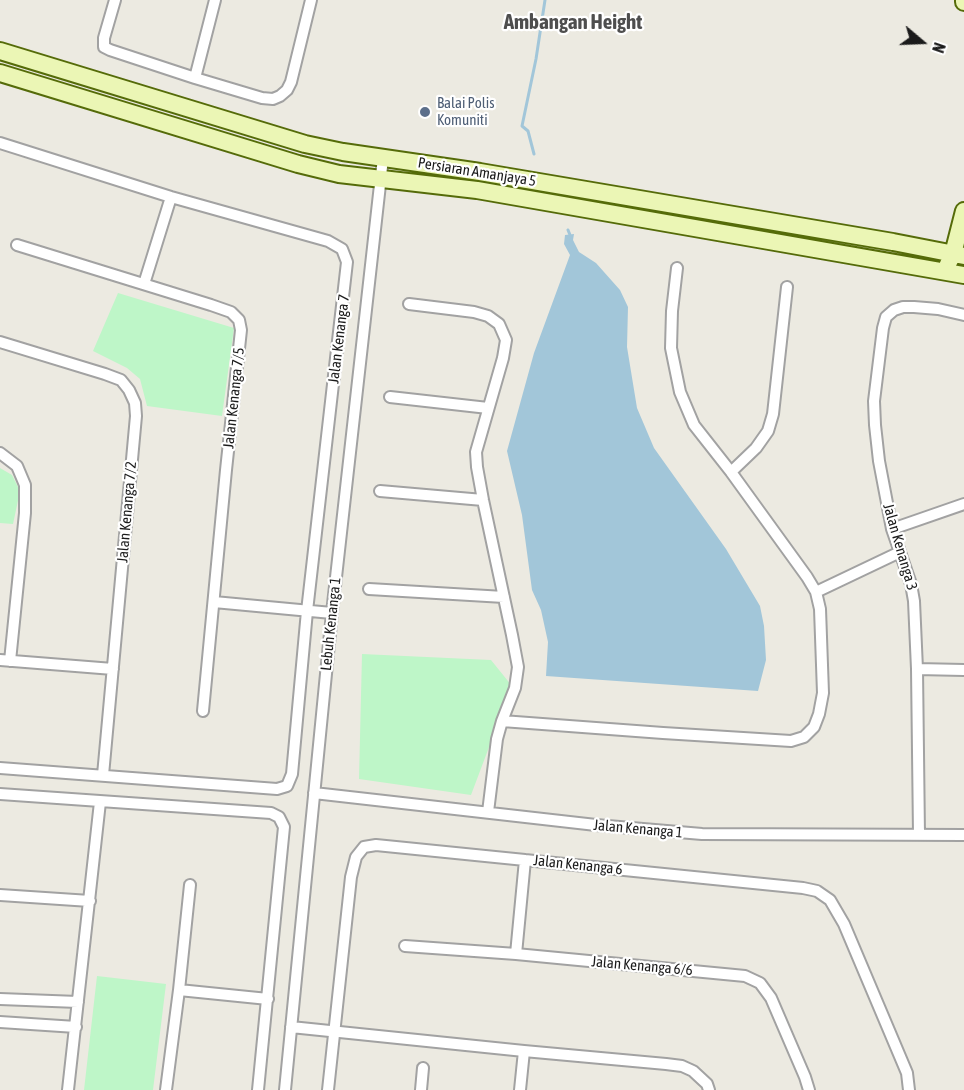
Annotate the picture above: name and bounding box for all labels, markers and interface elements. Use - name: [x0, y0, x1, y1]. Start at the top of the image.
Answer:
- district label: Ambangan Height: [504, 9, 642, 35]
- north arrow: [892, 12, 952, 72]
- text: N: [929, 40, 949, 55]
- place label: Balai Polis Komuniti: [437, 94, 495, 129]
- marker: Balai Polis Komuniti: [418, 105, 432, 119]
- street label: Persiaran Amanjaya 5: [417, 154, 537, 190]
- street label: Jalan Kenanga 7: [325, 293, 353, 385]
- street label: Jalan Kenanga 7/5: [220, 346, 248, 450]
- street label: Jalan Kenanga 7/2: [114, 461, 140, 563]
- street label: Jalan Kenanga 3: [879, 501, 921, 593]
- street label: Lebuh Kenanga 1: [317, 576, 345, 672]
- street label: Jalan Kenanga 1: [593, 816, 683, 842]
- street label: Jalan Kenanga 6: [532, 851, 624, 879]
- street label: Jalan Kenanga 6/6: [591, 953, 693, 979]

